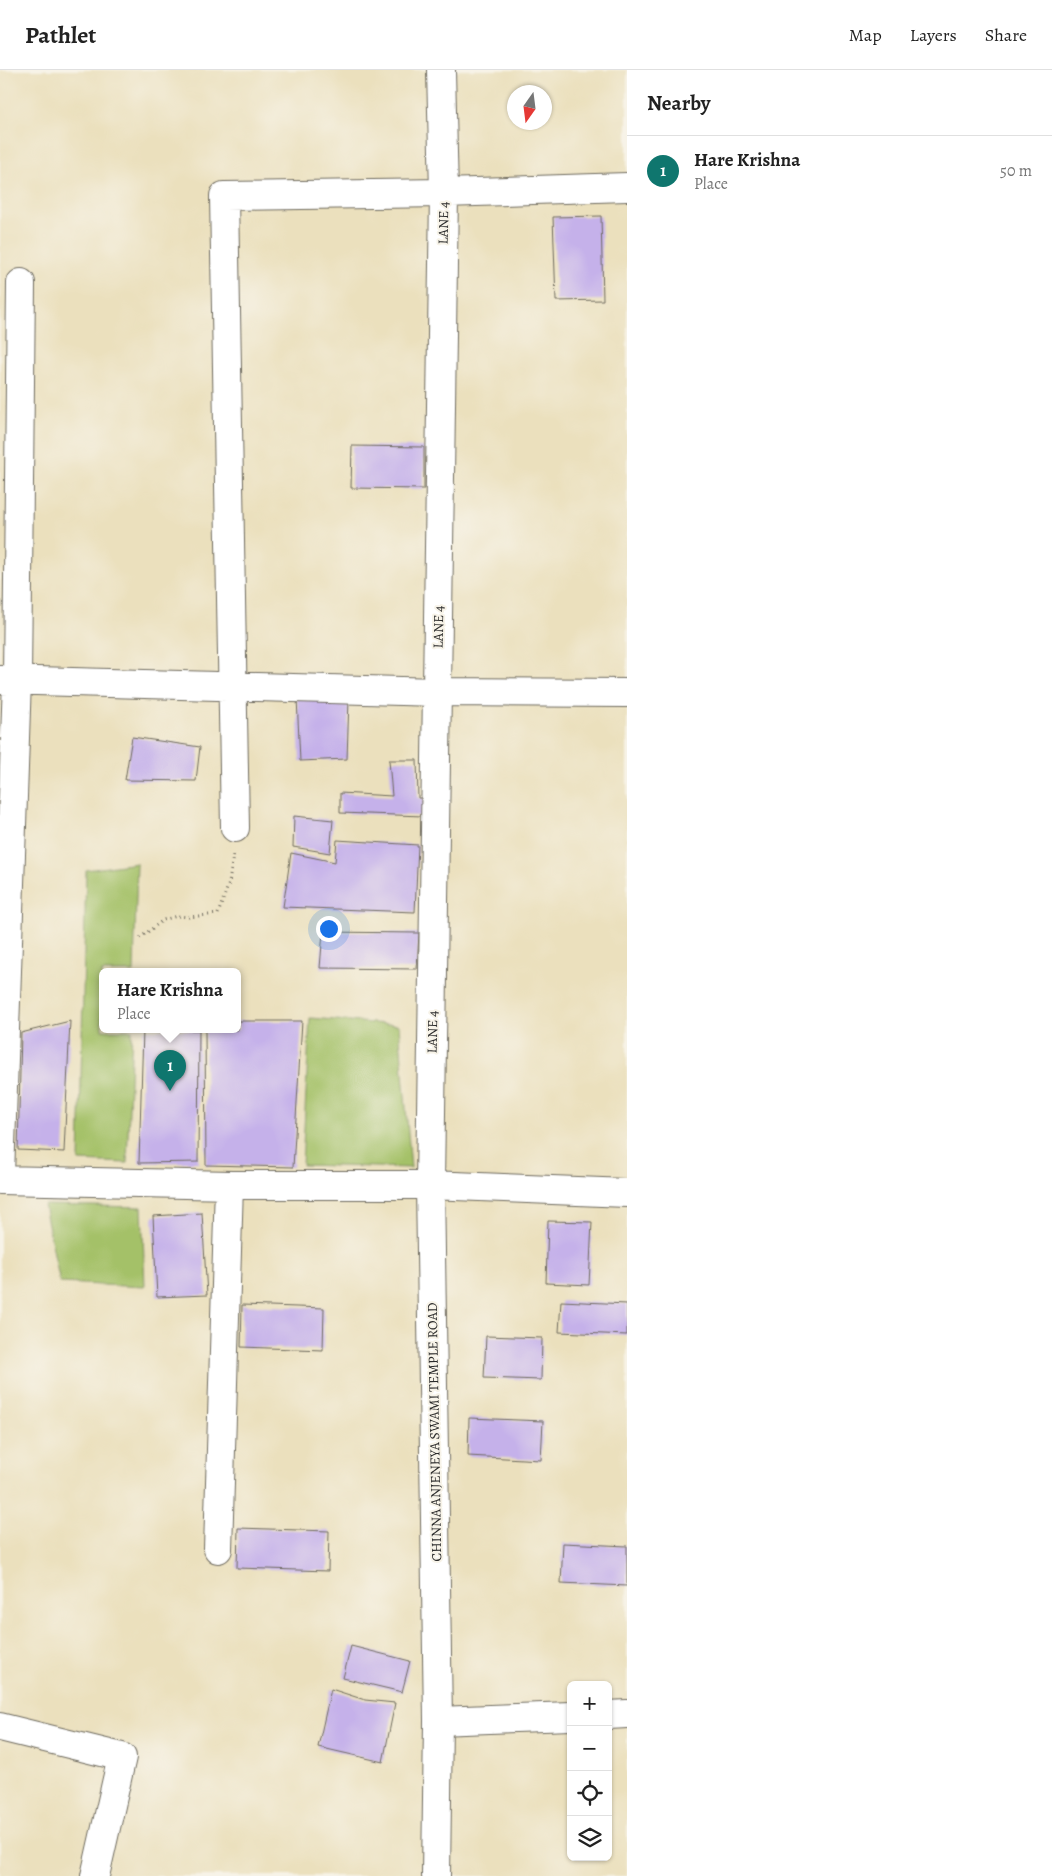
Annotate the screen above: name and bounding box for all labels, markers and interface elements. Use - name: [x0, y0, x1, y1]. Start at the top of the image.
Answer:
- text: Pathlet: [25, 19, 96, 51]
- text: Map: [849, 23, 882, 47]
- text: Layers: [910, 23, 957, 47]
- text: Share: [985, 23, 1027, 47]
- north arrow: [507, 85, 552, 130]
- text: Nearby: [647, 89, 710, 117]
- text: Hare Krishna: [694, 147, 800, 173]
- text: 1: [660, 160, 666, 182]
- text: 50 m: [1000, 160, 1032, 182]
- text: Place: [694, 173, 728, 195]
- street label: LANE 4: [434, 201, 453, 245]
- street label: LANE 4: [429, 605, 448, 649]
- your location: [316, 916, 342, 942]
- popup: [99, 968, 241, 1033]
- text: Hare Krishna: [117, 977, 223, 1003]
- text: Place: [117, 1003, 151, 1025]
- street label: LANE 4: [423, 1010, 442, 1054]
- pin: 1: [154, 1050, 186, 1091]
- street label: CHINNA ANJENEYA SWAMI TEMPLE ROAD: [423, 1302, 446, 1562]
- map controls: [567, 1681, 612, 1861]
- button: +: [567, 1681, 612, 1726]
- button: −: [567, 1726, 612, 1771]
- button: locate: [567, 1771, 612, 1816]
- button: layers: [567, 1816, 612, 1861]

